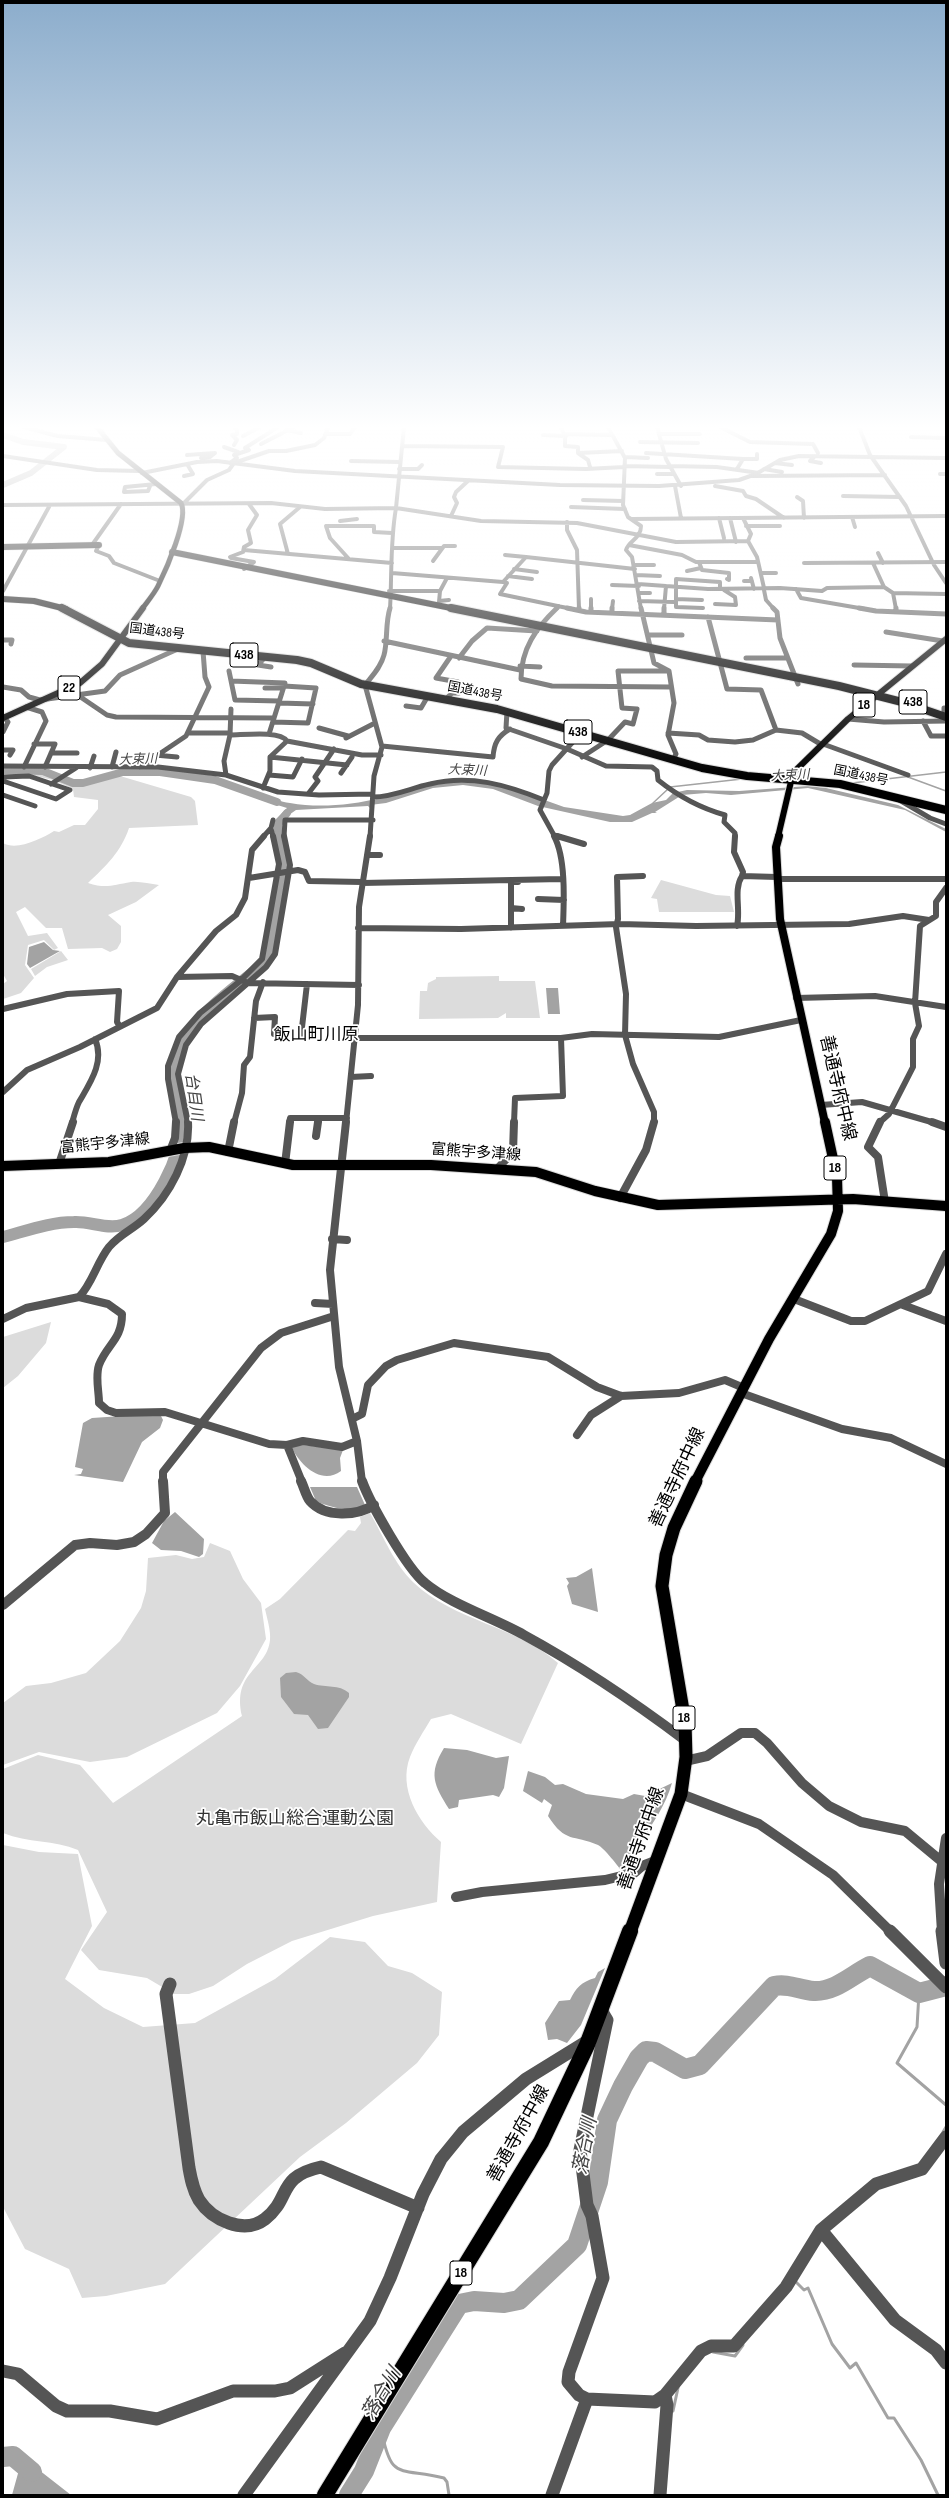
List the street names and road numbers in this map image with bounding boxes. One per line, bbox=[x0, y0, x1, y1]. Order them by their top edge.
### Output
street label: 国道438号 bbox=[128, 621, 186, 643]
road number: 438 bbox=[230, 643, 258, 667]
road number: 22 bbox=[58, 676, 80, 700]
street label: 国道438号 bbox=[446, 679, 504, 705]
road number: 438 bbox=[899, 690, 927, 714]
road number: 18 bbox=[853, 693, 875, 717]
road number: 438 bbox=[564, 720, 592, 744]
street label: 国道438号 bbox=[832, 763, 890, 789]
street label: 善通寺府中線 bbox=[814, 1033, 860, 1143]
street label: 富熊宇多津線 bbox=[59, 1130, 151, 1158]
street label: 富熊宇多津線 bbox=[430, 1141, 522, 1165]
road number: 18 bbox=[824, 1156, 846, 1180]
street label: 善通寺府中線 bbox=[645, 1424, 711, 1532]
road number: 18 bbox=[673, 1706, 695, 1730]
street label: 善通寺府中線 bbox=[614, 1784, 670, 1894]
street label: 善通寺府中線 bbox=[483, 2082, 555, 2186]
road number: 18 bbox=[450, 2261, 472, 2285]

